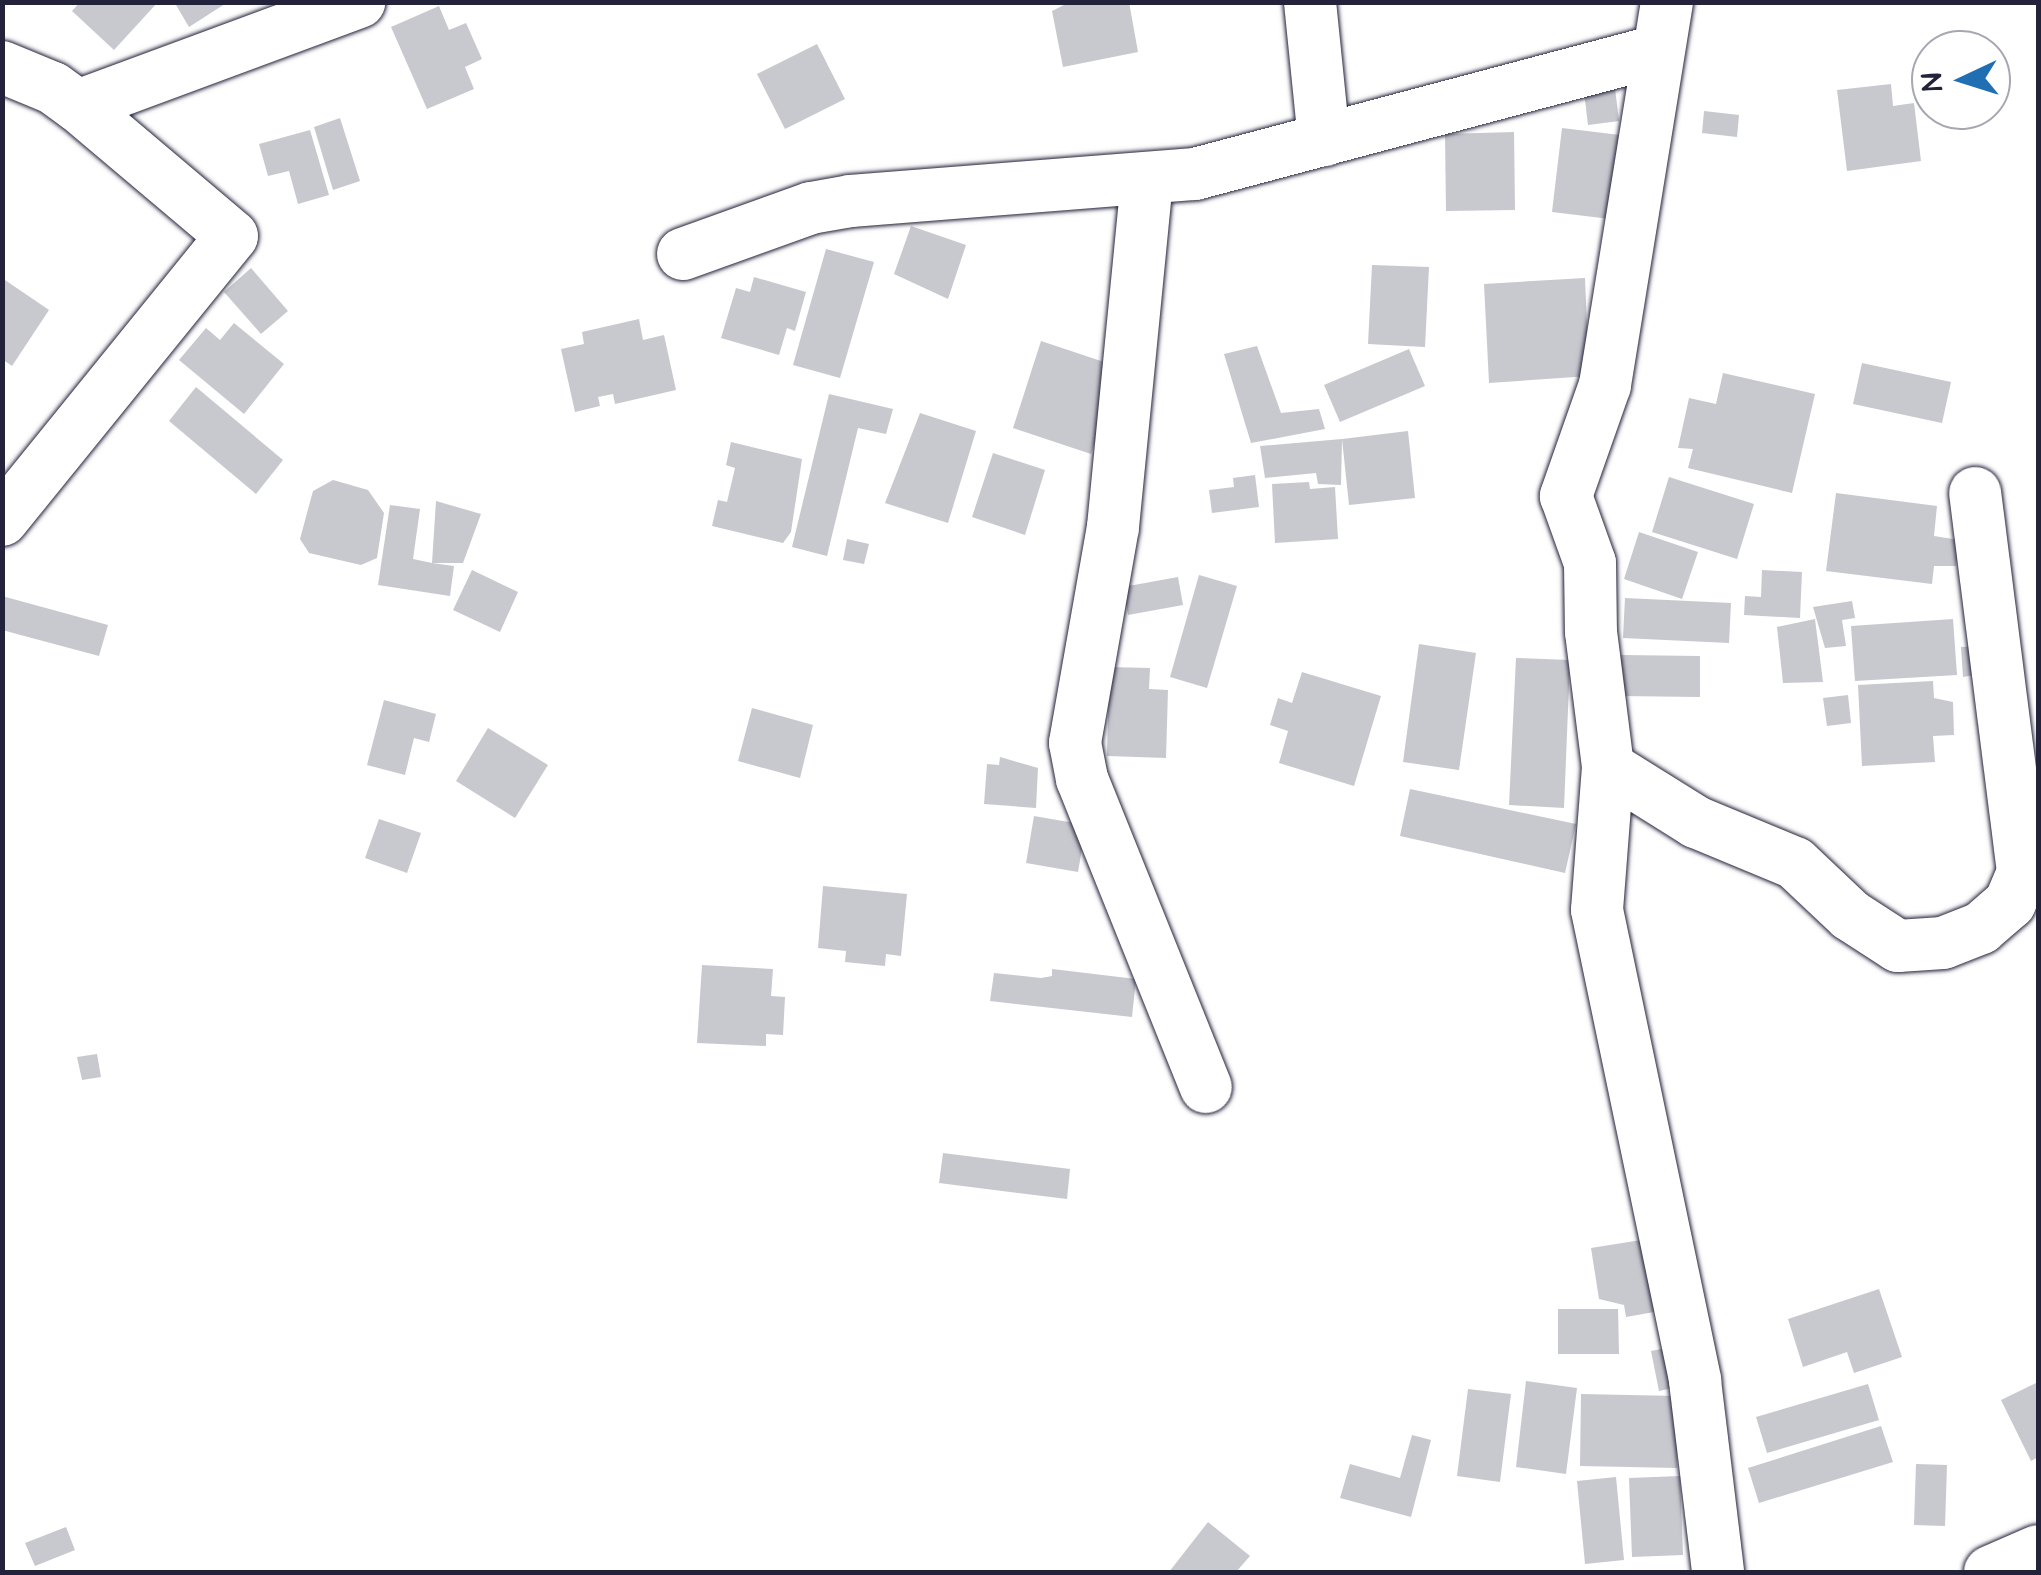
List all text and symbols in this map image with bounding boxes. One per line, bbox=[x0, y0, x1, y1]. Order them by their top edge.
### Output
north arrow bbox=[1911, 30, 2011, 130]
text: N bbox=[1913, 72, 1953, 92]

